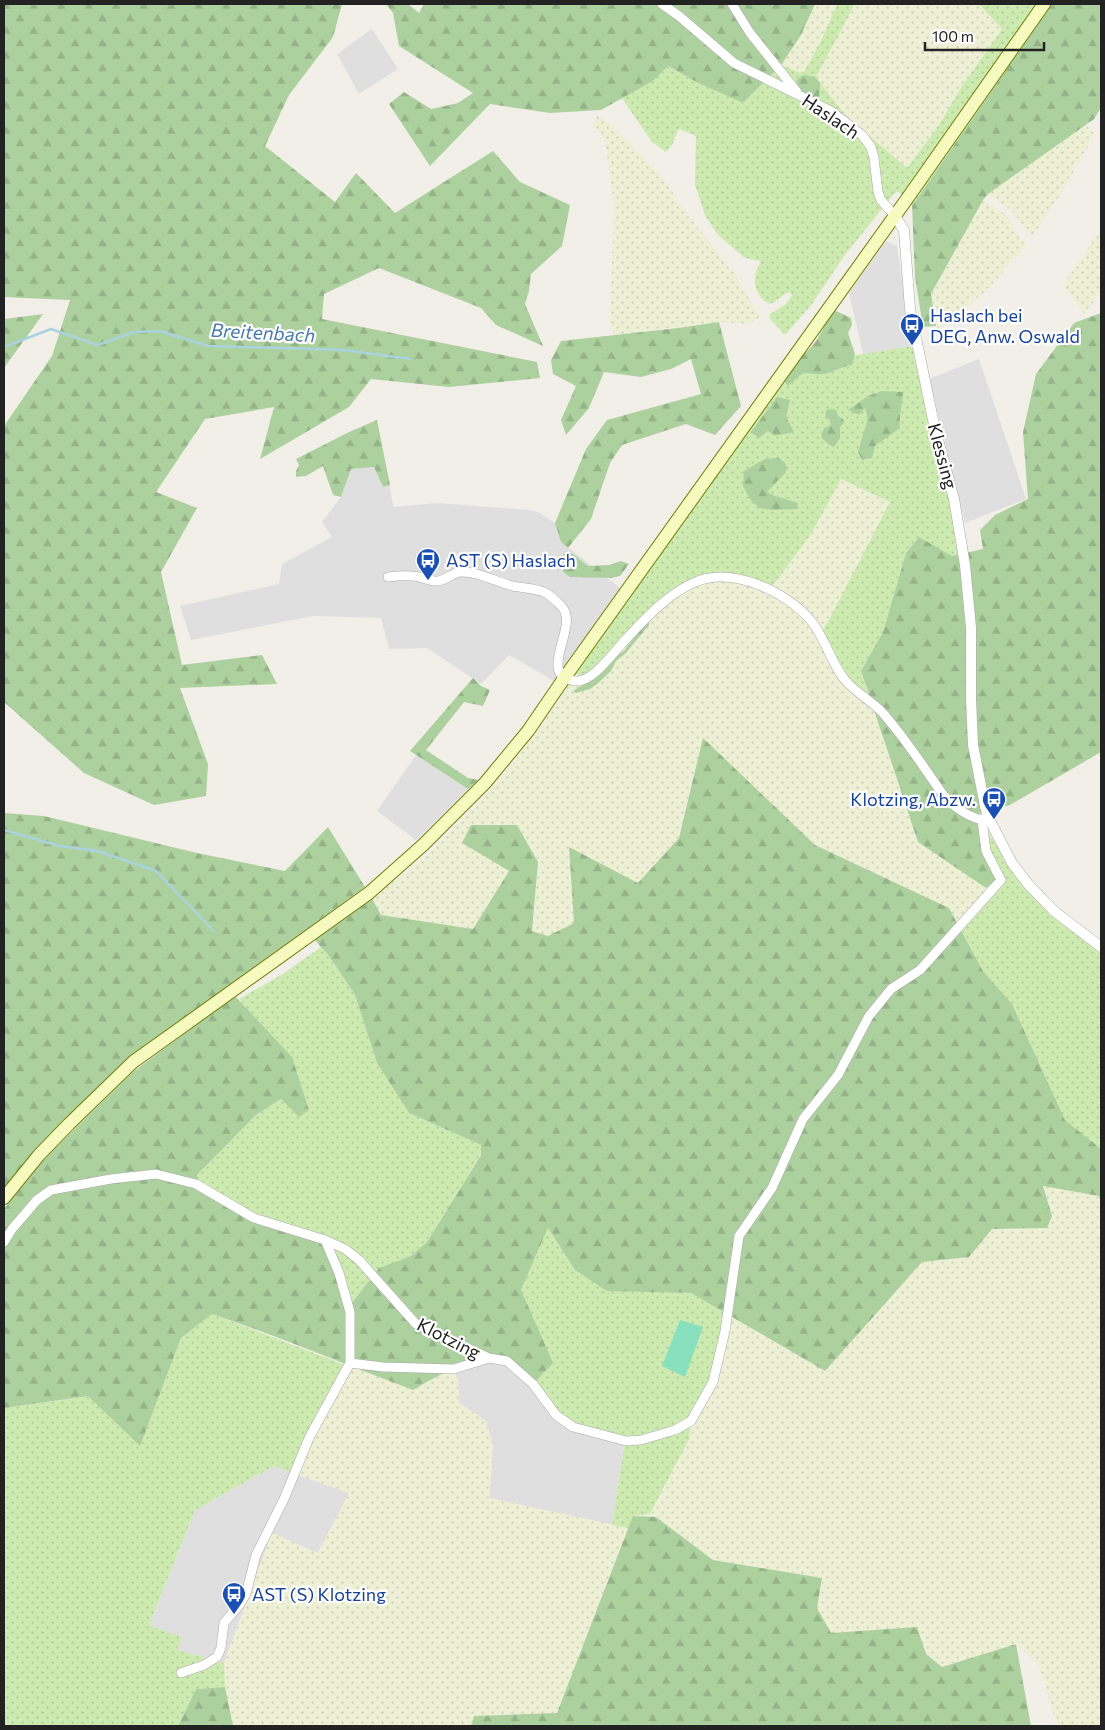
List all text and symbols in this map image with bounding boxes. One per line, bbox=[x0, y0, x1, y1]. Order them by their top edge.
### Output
scale bar bbox=[925, 20, 1044, 52]
text: 100 m bbox=[932, 27, 974, 45]
street label: Haslach bbox=[798, 89, 864, 143]
place label: Haslach bei DEG, Anw. Oswald bbox=[930, 304, 1080, 347]
bus stop icon: Haslach bei DEG, Anw. Oswald bbox=[899, 312, 925, 346]
water label: Breitenbach bbox=[210, 318, 316, 346]
street label: Klessing bbox=[924, 421, 962, 492]
bus stop icon: AST (S) Haslach bbox=[415, 547, 441, 581]
place label: AST (S) Haslach bbox=[446, 549, 576, 571]
bus stop icon: Klotzing, Abzw. bbox=[981, 786, 1007, 820]
place label: Klotzing, Abzw. bbox=[850, 788, 976, 810]
street label: Klotzing bbox=[414, 1313, 485, 1363]
bus stop icon: AST (S) Klotzing bbox=[221, 1581, 247, 1615]
place label: AST (S) Klotzing bbox=[252, 1583, 386, 1605]

